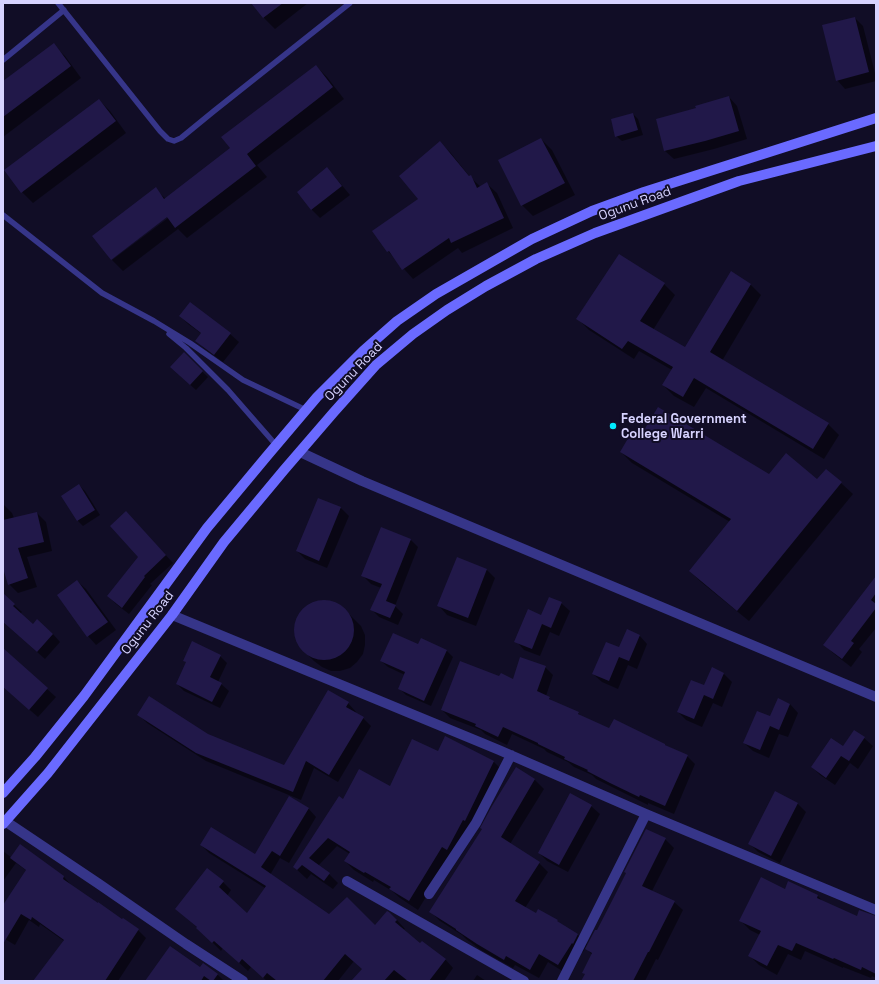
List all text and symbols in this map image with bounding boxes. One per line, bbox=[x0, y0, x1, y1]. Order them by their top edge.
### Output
street label: Ogunu Road bbox=[597, 184, 673, 224]
street label: Ogunu Road bbox=[322, 339, 386, 405]
place label: Federal Government College Warri bbox=[621, 411, 747, 442]
marker: Federal Government College Warri bbox=[608, 421, 618, 431]
street label: Ogunu Road bbox=[118, 588, 178, 658]

